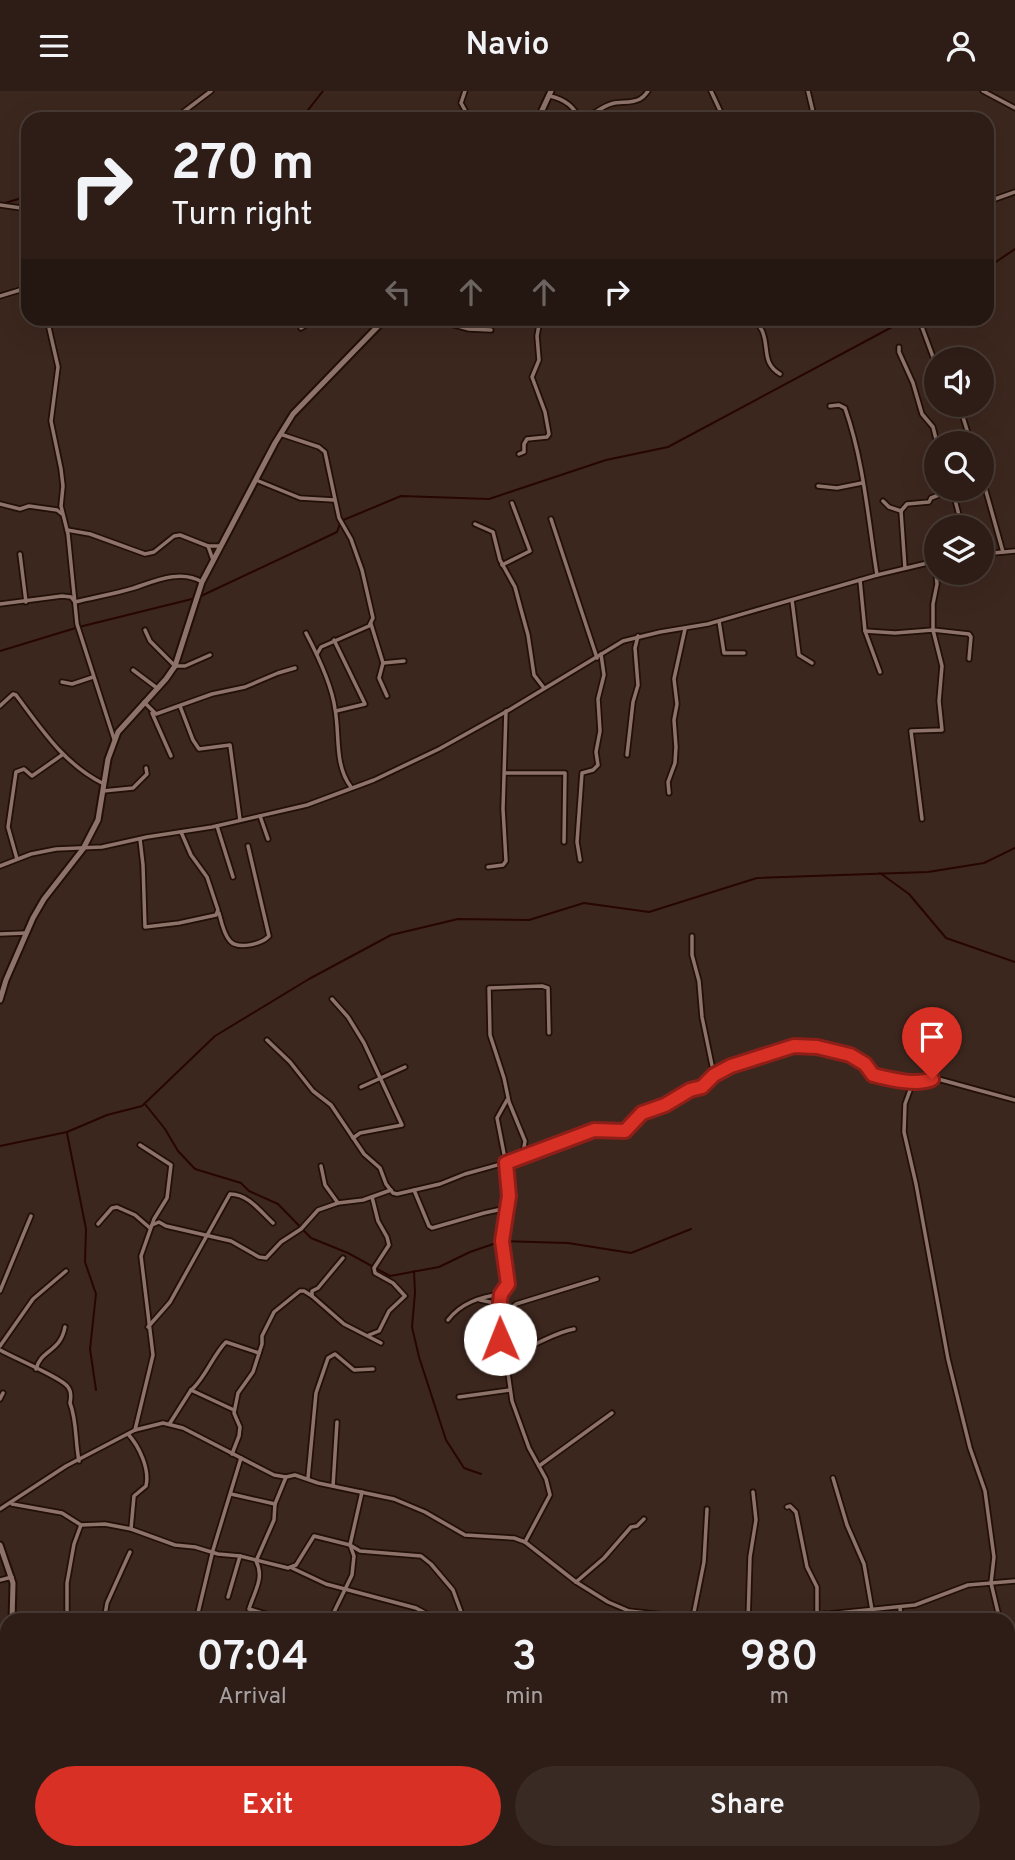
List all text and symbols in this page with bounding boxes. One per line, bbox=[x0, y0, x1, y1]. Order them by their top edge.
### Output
text: Navio bbox=[465, 26, 550, 66]
icon: menu bbox=[35, 27, 73, 65]
icon: person bbox=[942, 27, 980, 65]
text: 270 m bbox=[171, 135, 314, 197]
icon: right bbox=[56, 140, 147, 231]
text: Turn right bbox=[171, 196, 313, 236]
icon: left bbox=[379, 273, 417, 311]
icon: ahead bbox=[452, 273, 490, 311]
icon: ahead bbox=[525, 273, 563, 311]
icon: right bbox=[598, 273, 636, 311]
map controls bbox=[924, 347, 994, 585]
button: sound bbox=[924, 347, 994, 417]
button: search bbox=[924, 431, 994, 501]
button: layers bbox=[924, 515, 994, 585]
pin bbox=[902, 1007, 962, 1079]
icon: arrive bbox=[913, 1018, 951, 1056]
position arrow bbox=[463, 1302, 537, 1376]
text: 07:04 bbox=[196, 1632, 309, 1685]
text: 3 bbox=[512, 1632, 537, 1685]
text: 980 bbox=[740, 1632, 819, 1685]
text: Arrival bbox=[218, 1683, 287, 1712]
text: min bbox=[505, 1683, 544, 1712]
text: m bbox=[769, 1683, 789, 1712]
button: Exit bbox=[35, 1766, 501, 1846]
button: Share bbox=[515, 1766, 980, 1846]

